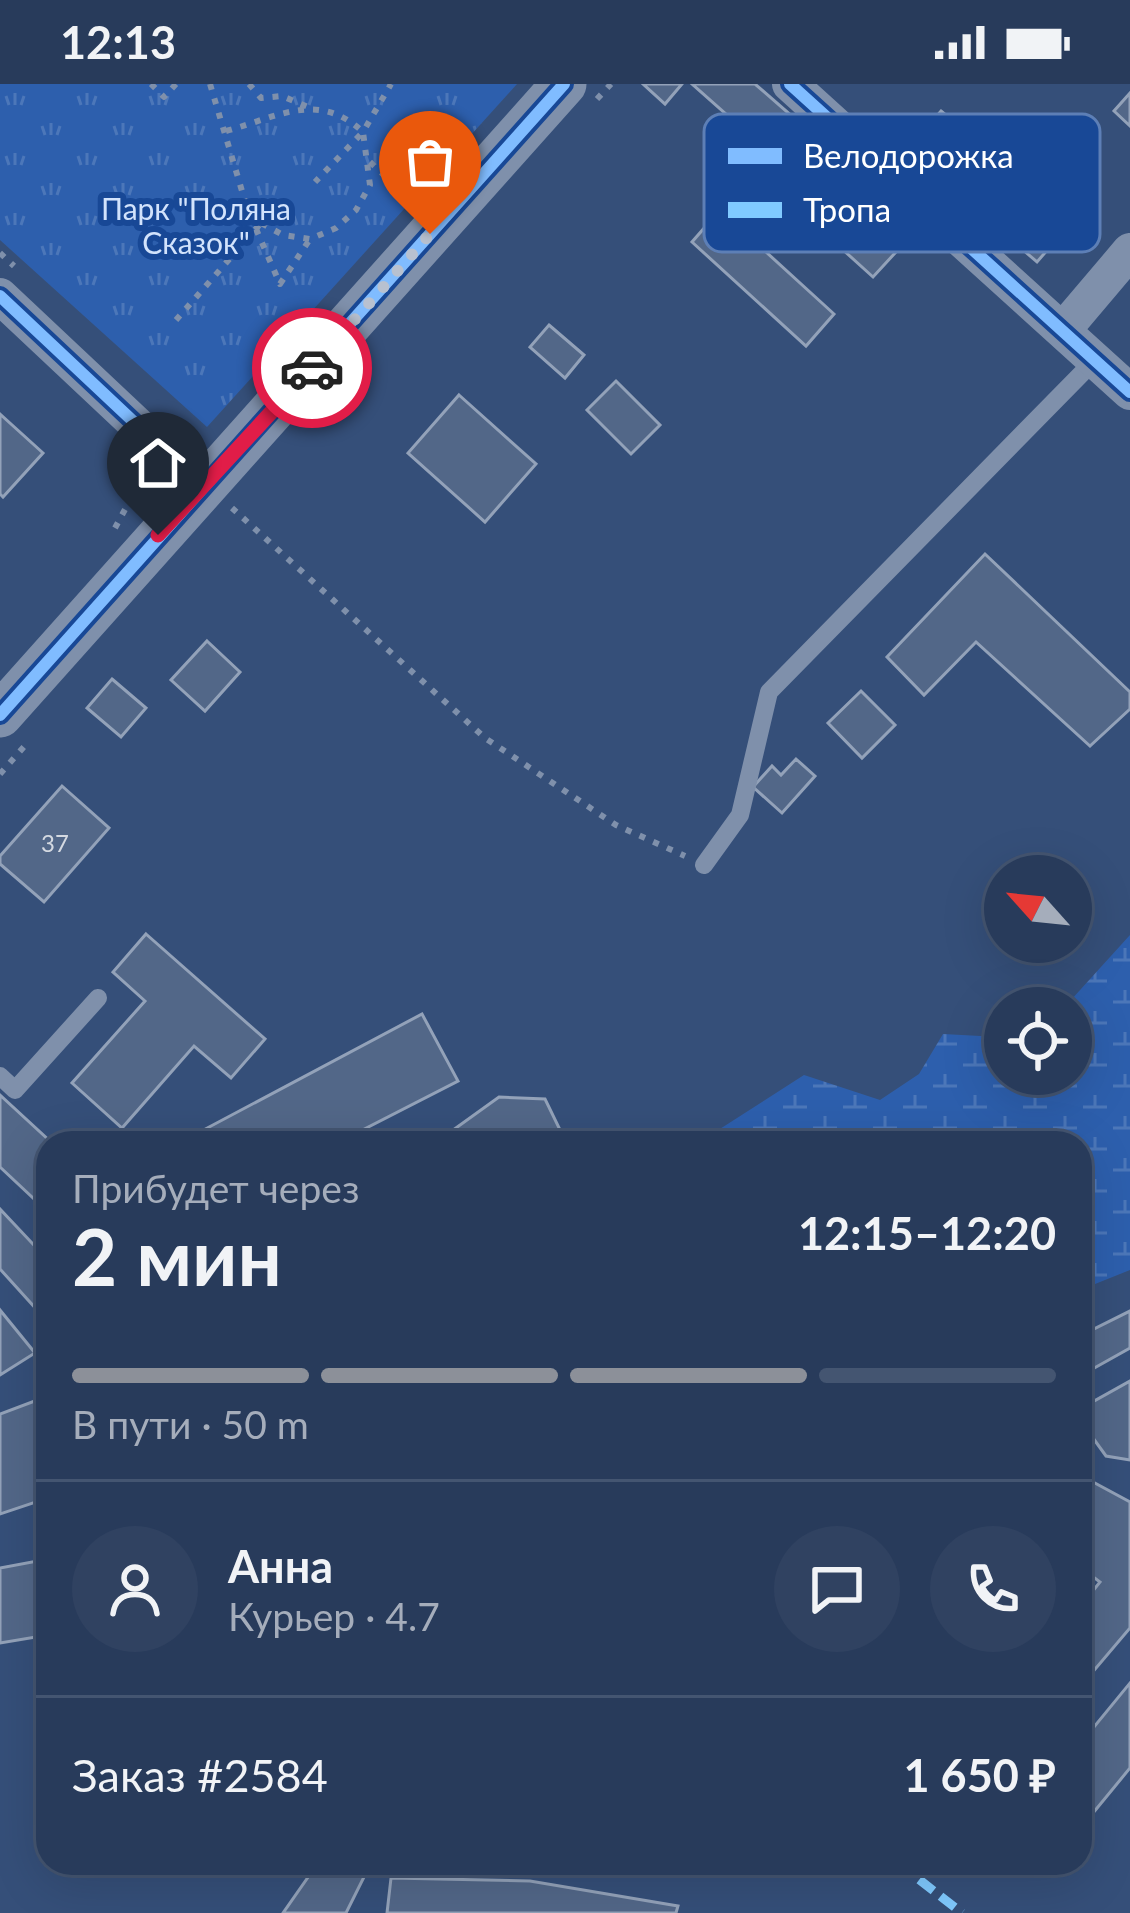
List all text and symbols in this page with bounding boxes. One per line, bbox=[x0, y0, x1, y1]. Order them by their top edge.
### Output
text: 12:13 bbox=[60, 15, 176, 69]
pin bbox=[379, 111, 481, 234]
legend bbox=[704, 114, 1100, 252]
icon: bag bbox=[397, 129, 463, 195]
text: Велодорожка bbox=[803, 135, 1014, 175]
text: Тропа bbox=[803, 189, 891, 229]
park label: Парк "Поляна Сказок" bbox=[101, 190, 291, 260]
courier bbox=[252, 308, 372, 428]
icon: car bbox=[279, 335, 345, 401]
pin bbox=[107, 412, 209, 535]
icon: home bbox=[125, 430, 191, 496]
house number: 37 bbox=[41, 828, 69, 857]
north arrow bbox=[984, 855, 1092, 963]
map controls bbox=[984, 855, 1092, 1095]
button: locate bbox=[984, 987, 1092, 1095]
text: Прибудет через bbox=[72, 1165, 359, 1211]
text: 12:15–12:20 bbox=[798, 1206, 1056, 1260]
text: 2 мин bbox=[72, 1209, 282, 1303]
text: В пути · 50 m bbox=[72, 1401, 309, 1447]
button: person bbox=[72, 1526, 198, 1652]
button: chat bbox=[774, 1526, 900, 1652]
button: phone bbox=[930, 1526, 1056, 1652]
text: Анна bbox=[228, 1539, 333, 1593]
text: Курьер · 4.7 bbox=[228, 1593, 440, 1639]
text: Заказ #2584 bbox=[72, 1748, 328, 1802]
text: 1 650 ₽ bbox=[904, 1748, 1056, 1802]

